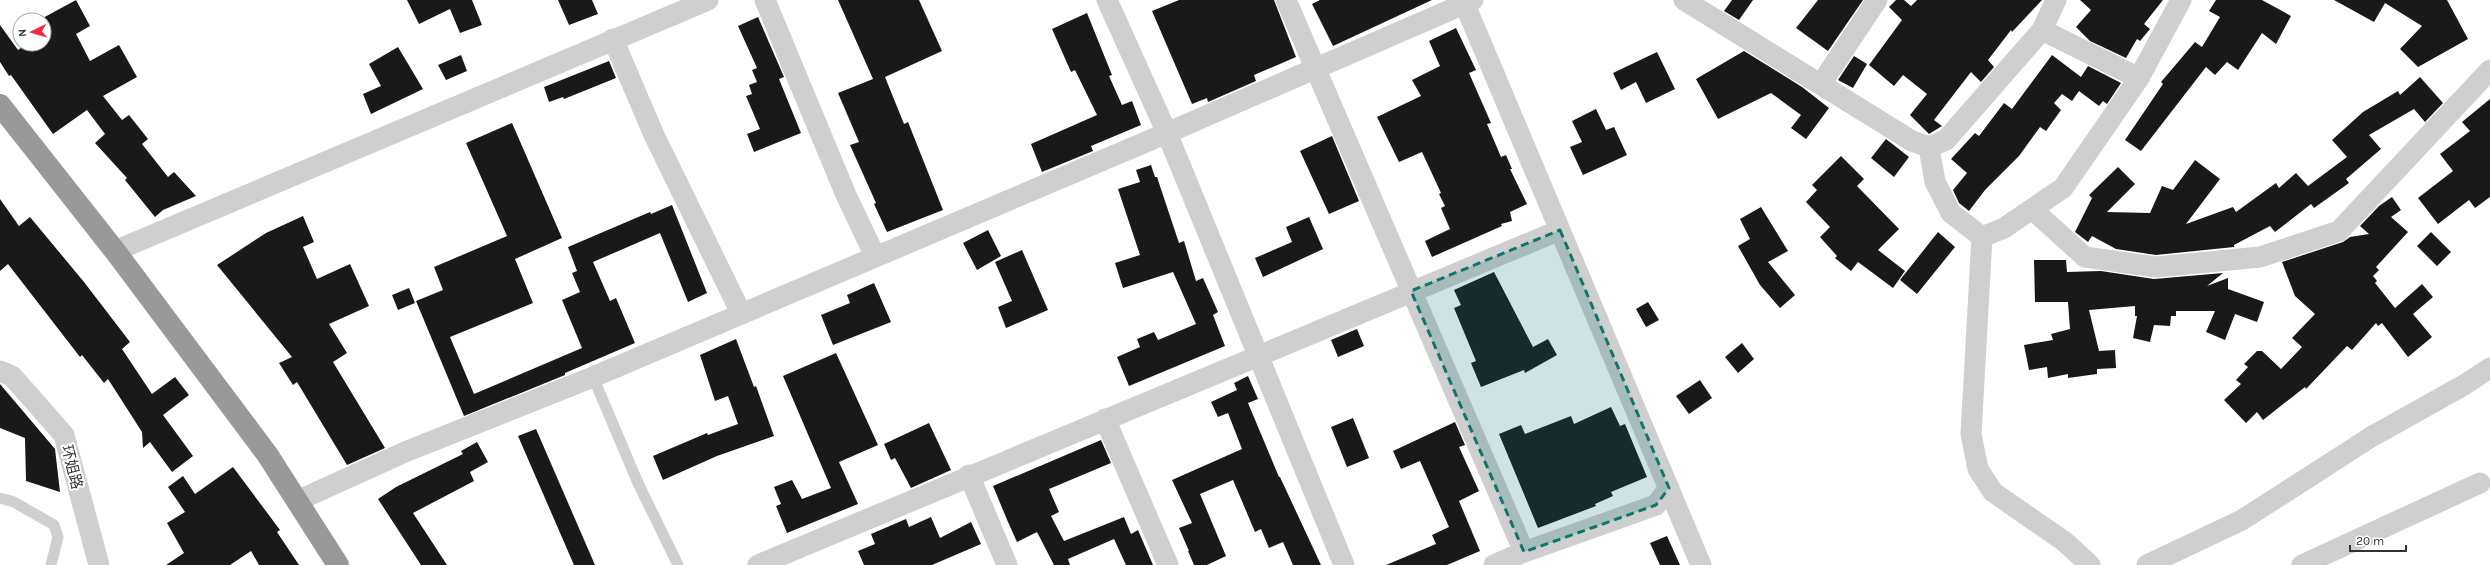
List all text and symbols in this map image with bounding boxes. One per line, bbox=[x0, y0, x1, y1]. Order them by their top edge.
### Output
north arrow bbox=[12, 12, 52, 52]
text: N bbox=[16, 28, 29, 37]
street label: 环姐路 bbox=[58, 443, 86, 491]
scale bar bbox=[2350, 527, 2406, 553]
text: 20 m bbox=[2356, 534, 2384, 548]

